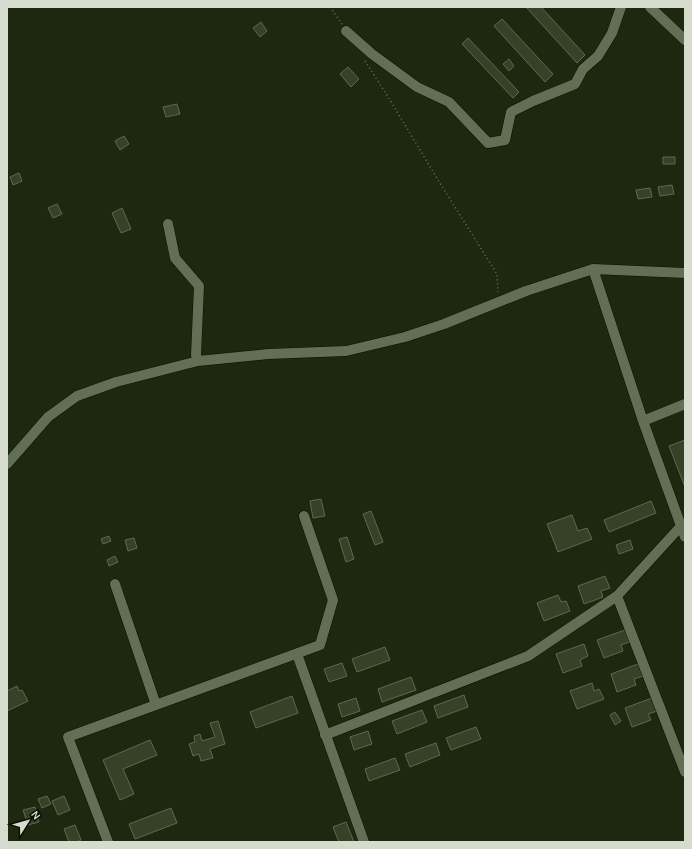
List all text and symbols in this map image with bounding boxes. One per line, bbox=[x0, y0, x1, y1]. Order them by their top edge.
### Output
north arrow bbox=[8, 801, 48, 841]
text: N bbox=[28, 808, 43, 822]

